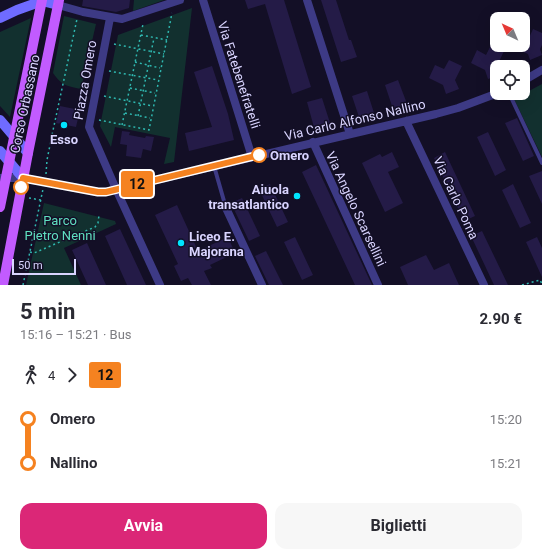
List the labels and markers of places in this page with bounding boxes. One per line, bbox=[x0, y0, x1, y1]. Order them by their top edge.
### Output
marker: Esso bbox=[59, 120, 69, 130]
place label: Esso bbox=[50, 132, 78, 147]
marker: Omero bbox=[251, 147, 267, 163]
place label: Omero bbox=[270, 148, 309, 163]
unlabelled marker bbox=[13, 179, 29, 195]
place label: Aiuola transatlantico bbox=[208, 182, 289, 212]
marker: Aiuola transatlantico bbox=[292, 191, 302, 201]
place label: Liceo E. Majorana bbox=[189, 229, 244, 259]
marker: Liceo E. Majorana bbox=[176, 238, 186, 248]

